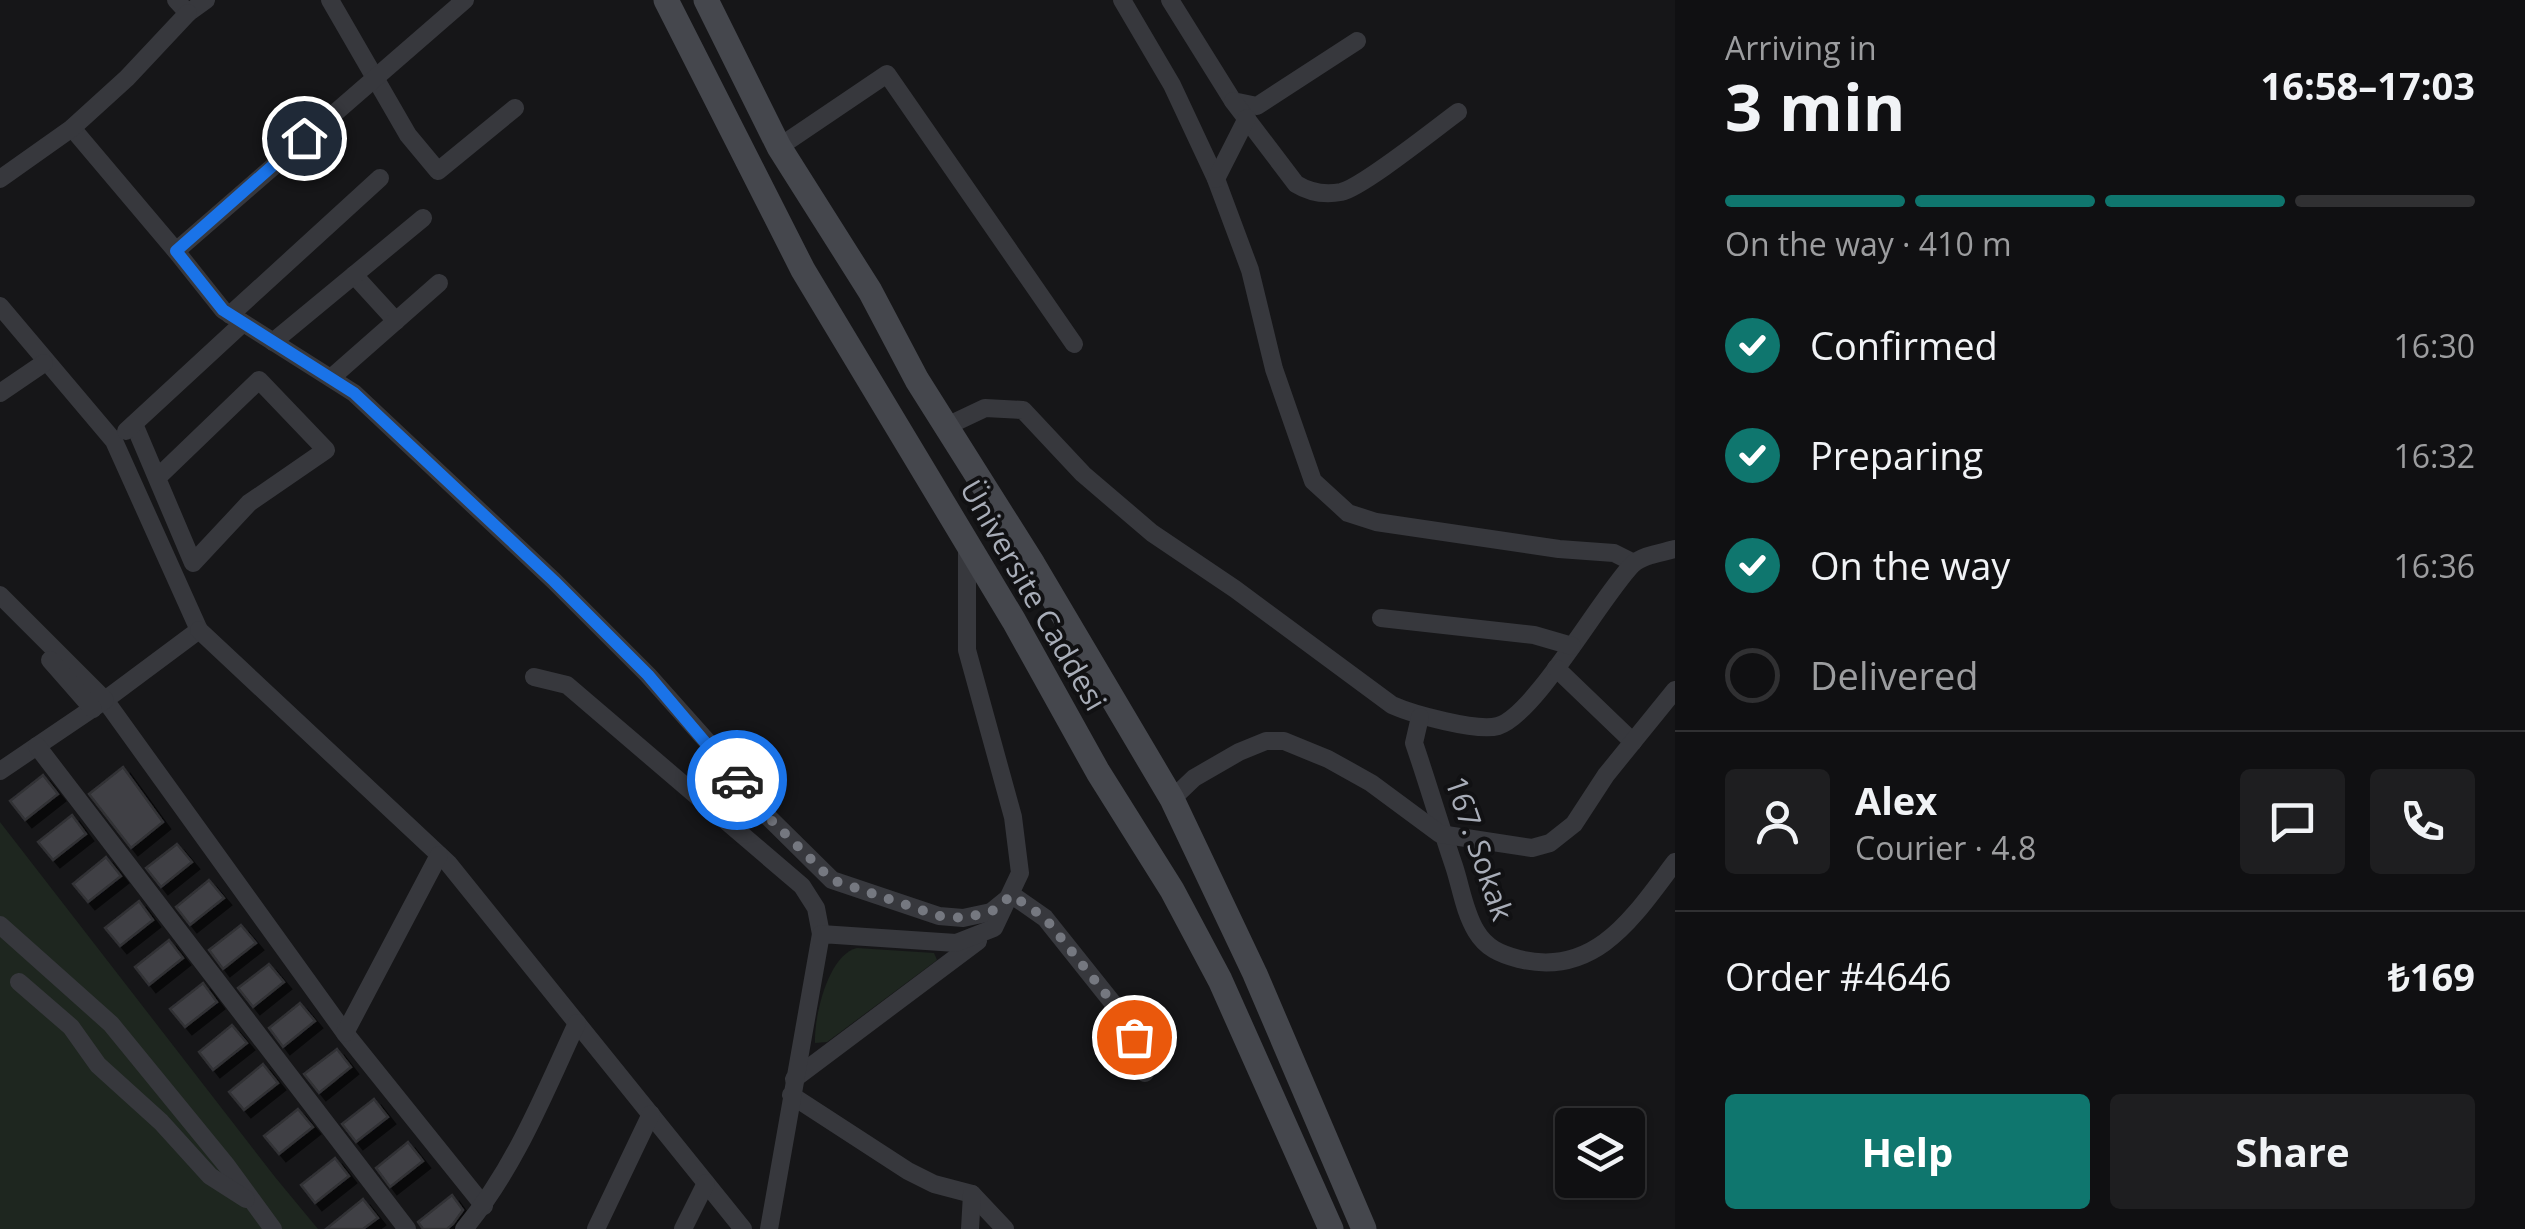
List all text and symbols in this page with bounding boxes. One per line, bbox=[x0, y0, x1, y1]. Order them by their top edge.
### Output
text: Arriving in bbox=[1725, 26, 1877, 69]
text: 16:58–17:03 bbox=[2261, 59, 2475, 111]
text: 3 min bbox=[1725, 62, 1905, 150]
pin bbox=[262, 96, 347, 181]
icon: home bbox=[277, 111, 332, 166]
text: On the way · 410 m bbox=[1725, 222, 2012, 265]
icon: check bbox=[1725, 318, 1780, 373]
text: Confirmed bbox=[1810, 319, 1998, 371]
text: 16:30 bbox=[2393, 324, 2475, 367]
icon: check bbox=[1725, 428, 1780, 483]
text: Preparing bbox=[1810, 429, 1983, 481]
text: 16:32 bbox=[2393, 434, 2475, 477]
street label: Üniversite Caddesi bbox=[951, 472, 1117, 718]
icon: check bbox=[1725, 538, 1780, 593]
text: On the way bbox=[1810, 539, 2010, 591]
text: 16:36 bbox=[2393, 544, 2475, 587]
text: Delivered bbox=[1810, 649, 1979, 701]
courier bbox=[687, 730, 787, 830]
icon: car bbox=[710, 753, 765, 808]
button: person bbox=[1725, 769, 1830, 874]
button: chat bbox=[2240, 769, 2345, 874]
button: phone bbox=[2370, 769, 2475, 874]
street label: 167. Sokak bbox=[1436, 770, 1524, 926]
text: Alex bbox=[1855, 774, 1937, 826]
text: Courier · 4.8 bbox=[1855, 826, 2036, 869]
text: Order #4646 bbox=[1725, 950, 1952, 1002]
text: ₺169 bbox=[2388, 950, 2475, 1002]
pin bbox=[1092, 995, 1177, 1080]
icon: bag bbox=[1107, 1010, 1162, 1065]
button: Help bbox=[1725, 1094, 2090, 1209]
button: Share bbox=[2110, 1094, 2475, 1209]
map controls bbox=[1555, 1108, 1645, 1198]
button: layers bbox=[1555, 1108, 1645, 1198]

